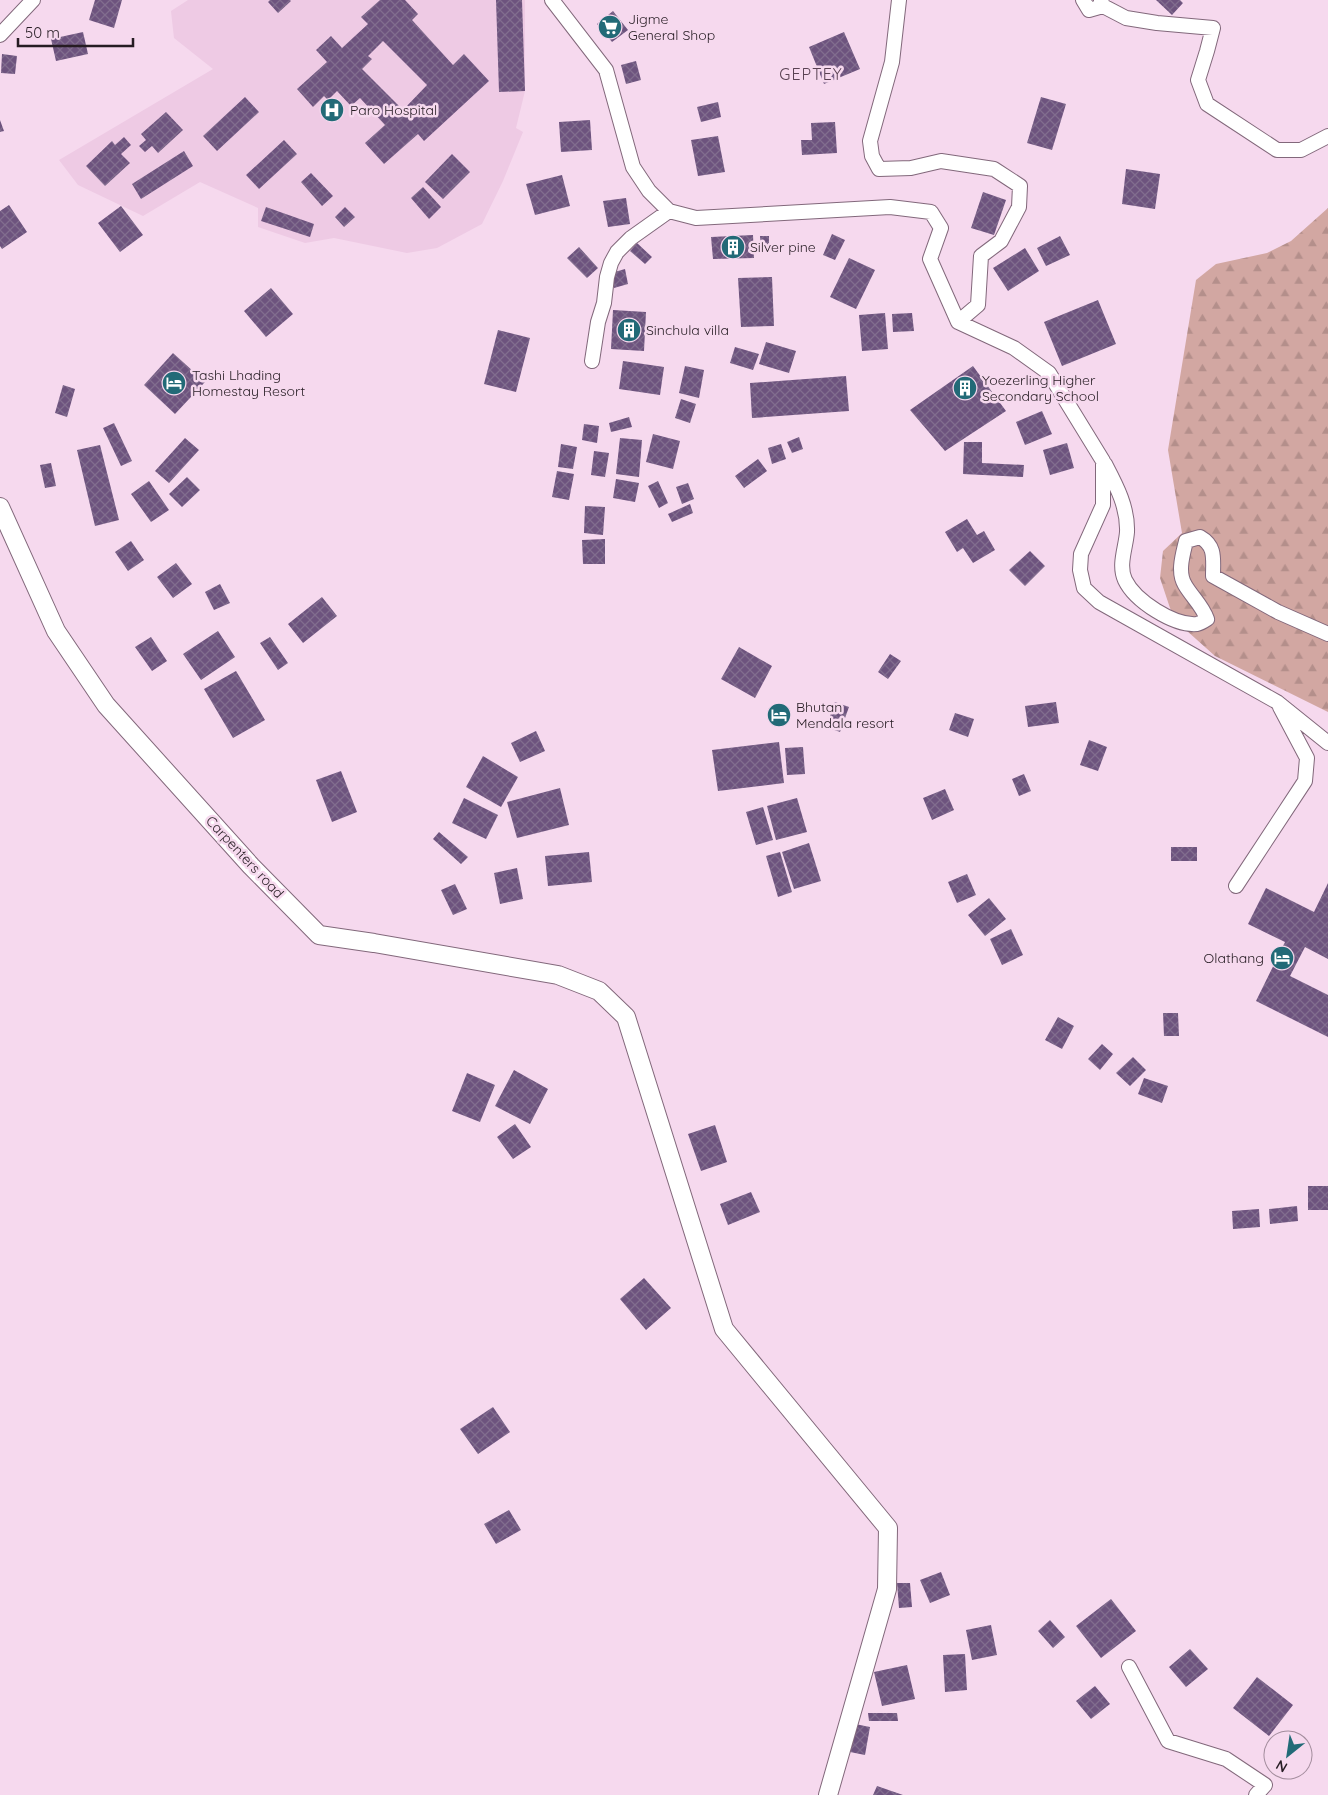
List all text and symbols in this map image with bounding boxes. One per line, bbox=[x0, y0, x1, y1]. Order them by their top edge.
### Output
place label: Jigme General Shop bbox=[628, 10, 715, 44]
supermarket icon: Jigme General Shop bbox=[597, 14, 623, 40]
scale bar bbox=[18, 15, 132, 47]
text: 50 m bbox=[25, 23, 60, 42]
district label: GEPTEY bbox=[779, 64, 843, 84]
hospital icon: Paro Hospital bbox=[319, 97, 345, 123]
place label: Paro Hospital bbox=[350, 101, 437, 119]
building icon: Silver pine bbox=[720, 234, 746, 260]
place label: Silver pine bbox=[750, 238, 816, 256]
building icon: Sinchula villa bbox=[616, 317, 642, 343]
place label: Sinchula villa bbox=[646, 321, 729, 339]
place label: Tashi Lhading Homestay Resort bbox=[192, 366, 305, 400]
hotel icon: Tashi Lhading Homestay Resort bbox=[161, 370, 187, 396]
place label: Yoezerling Higher Secondary School bbox=[982, 371, 1099, 405]
building icon: Yoezerling Higher Secondary School bbox=[952, 375, 978, 401]
place label: Bhutan Mendala resort bbox=[796, 698, 894, 732]
hotel icon: Bhutan Mendala resort bbox=[766, 702, 792, 728]
street label: Carpenters road bbox=[202, 812, 288, 902]
hotel icon: Olathang bbox=[1269, 945, 1295, 971]
place label: Olathang bbox=[1204, 949, 1264, 967]
north arrow bbox=[1263, 1730, 1313, 1780]
text: N bbox=[1273, 1756, 1290, 1777]

